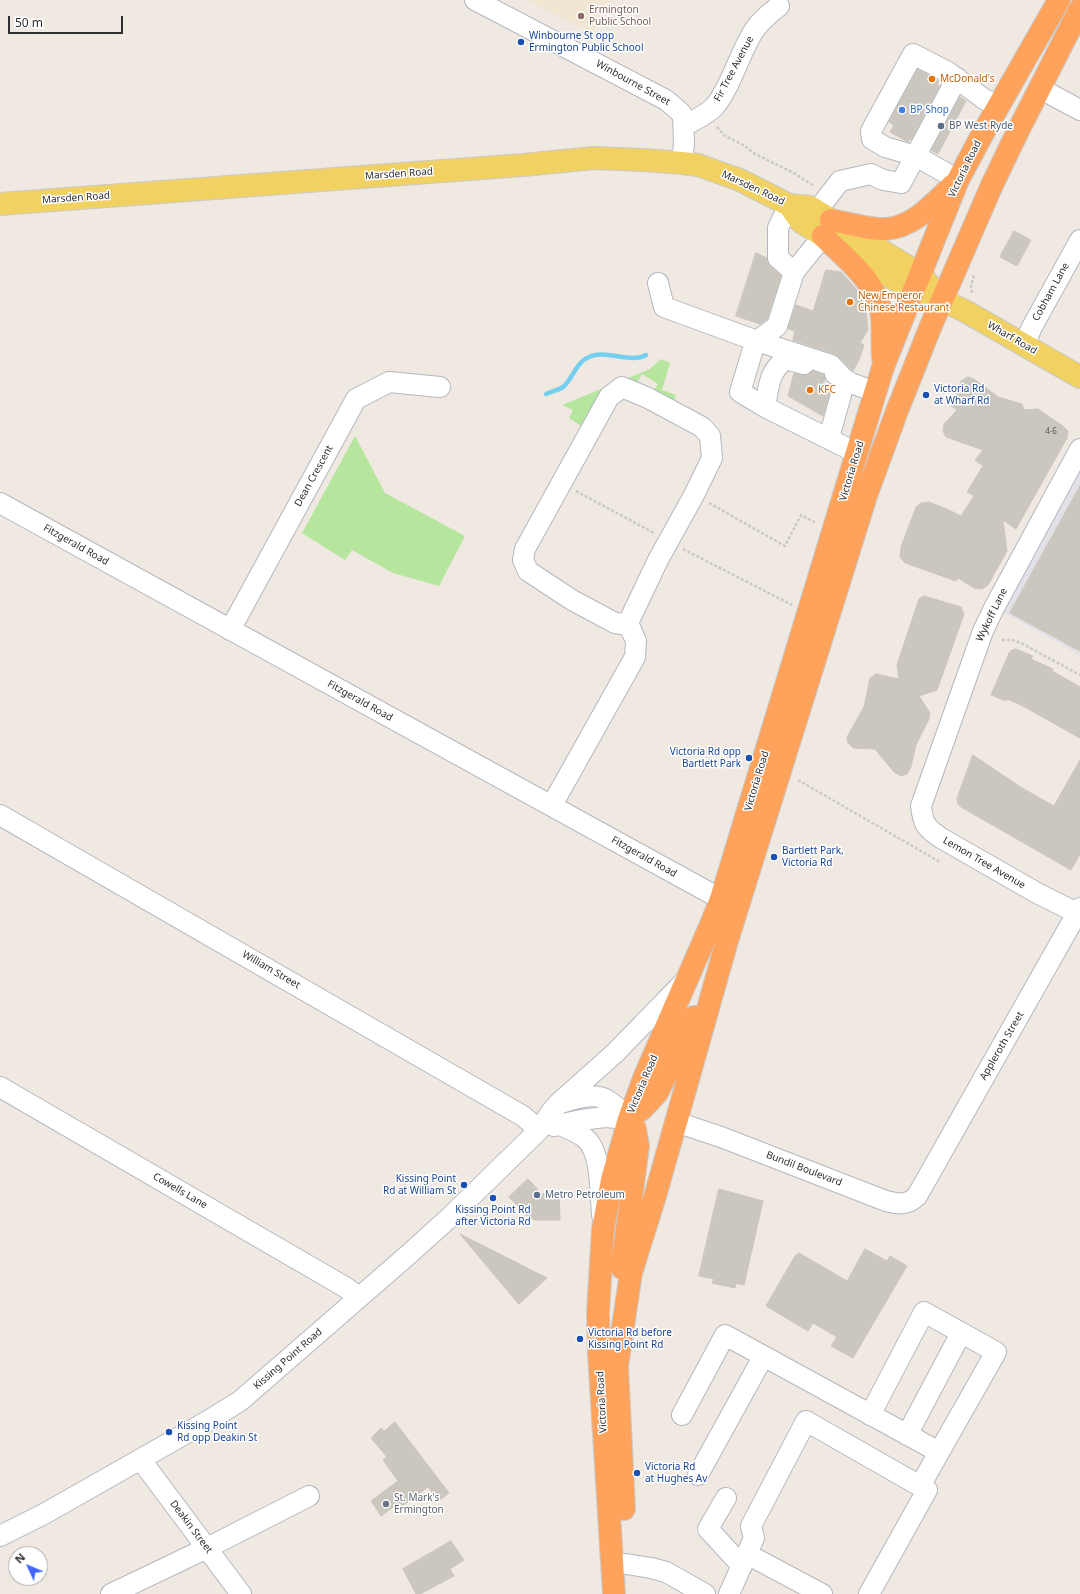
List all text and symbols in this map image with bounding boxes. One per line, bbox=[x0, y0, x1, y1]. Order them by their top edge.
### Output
place label: Ermington Public School bbox=[589, 4, 651, 28]
scale bar bbox=[10, 8, 125, 34]
marker: Ermington Public School bbox=[576, 11, 586, 21]
text: 50 m bbox=[15, 14, 43, 31]
place label: Winbourne St opp Ermington Public School bbox=[529, 30, 643, 54]
street label: Fir Tree Avenue bbox=[712, 34, 756, 104]
marker: Winbourne St opp Ermington Public School bbox=[516, 37, 526, 47]
street label: Winbourne Street bbox=[594, 58, 672, 108]
place label: McDonald's bbox=[940, 73, 994, 85]
marker: McDonald's bbox=[927, 74, 937, 84]
place label: BP Shop bbox=[910, 104, 949, 116]
marker: BP Shop bbox=[897, 105, 907, 115]
place label: BP West Ryde bbox=[949, 120, 1013, 132]
marker: BP West Ryde bbox=[936, 121, 946, 131]
street label: Victoria Road bbox=[946, 139, 984, 199]
street label: Marsden Road bbox=[365, 166, 433, 182]
street label: Marsden Road bbox=[720, 168, 786, 208]
street label: Marsden Road bbox=[42, 190, 110, 206]
street label: Cobham Lane bbox=[1030, 261, 1072, 323]
place label: New Emperor Chinese Restaurant bbox=[858, 290, 949, 314]
marker: New Emperor Chinese Restaurant bbox=[845, 297, 855, 307]
street label: Wharf Road bbox=[985, 319, 1039, 357]
place label: Victoria Rd at Wharf Rd bbox=[934, 383, 989, 406]
place label: KFC bbox=[818, 384, 836, 396]
marker: KFC bbox=[805, 385, 815, 395]
marker: Victoria Rd at Wharf Rd bbox=[921, 390, 931, 400]
house number: 4-6 bbox=[1045, 427, 1057, 437]
street label: Victoria Road bbox=[837, 440, 867, 502]
street label: Dean Crescent bbox=[292, 443, 336, 509]
street label: Fitzgerald Road bbox=[41, 522, 111, 568]
street label: Wykoff Lane bbox=[974, 586, 1010, 644]
street label: Fitzgerald Road bbox=[325, 678, 395, 724]
place label: Victoria Rd opp Bartlett Park bbox=[670, 746, 741, 770]
street label: Victoria Road bbox=[742, 750, 772, 812]
marker: Victoria Rd opp Bartlett Park bbox=[744, 753, 754, 763]
street label: Fitzgerald Road bbox=[609, 834, 679, 880]
street label: Lemon Tree Avenue bbox=[941, 835, 1027, 891]
place label: Bartlett Park, Victoria Rd bbox=[782, 845, 844, 868]
marker: Bartlett Park, Victoria Rd bbox=[769, 852, 779, 862]
street label: William Street bbox=[240, 949, 302, 991]
street label: Appleroth Street bbox=[978, 1010, 1026, 1082]
street label: Victoria Road bbox=[625, 1053, 661, 1115]
street label: Bundil Boulevard bbox=[764, 1149, 844, 1189]
street label: Cowells Lane bbox=[151, 1171, 209, 1211]
place label: Kissing Point Rd at William St bbox=[383, 1173, 456, 1196]
marker: Kissing Point Rd at William St bbox=[459, 1180, 469, 1190]
place label: Metro Petroleum bbox=[545, 1189, 625, 1201]
marker: Metro Petroleum bbox=[532, 1190, 542, 1200]
marker: Kissing Point Rd after Victoria Rd bbox=[488, 1193, 498, 1203]
place label: Kissing Point Rd after Victoria Rd bbox=[455, 1204, 531, 1228]
street label: Kissing Point Road bbox=[251, 1326, 325, 1392]
place label: Victoria Rd before Kissing Point Rd bbox=[588, 1327, 672, 1350]
marker: Victoria Rd before Kissing Point Rd bbox=[575, 1334, 585, 1344]
street label: Victoria Road bbox=[594, 1371, 610, 1433]
place label: Kissing Point Rd opp Deakin St bbox=[177, 1420, 257, 1444]
marker: Kissing Point Rd opp Deakin St bbox=[164, 1427, 174, 1437]
place label: Victoria Rd at Hughes Av bbox=[645, 1461, 707, 1484]
marker: Victoria Rd at Hughes Av bbox=[632, 1468, 642, 1478]
place label: St. Mark's Ermington bbox=[394, 1492, 444, 1516]
street label: Deakin Street bbox=[167, 1498, 215, 1556]
marker: St. Mark's Ermington bbox=[381, 1499, 391, 1509]
north arrow bbox=[8, 1546, 48, 1586]
text: N bbox=[11, 1550, 28, 1566]

